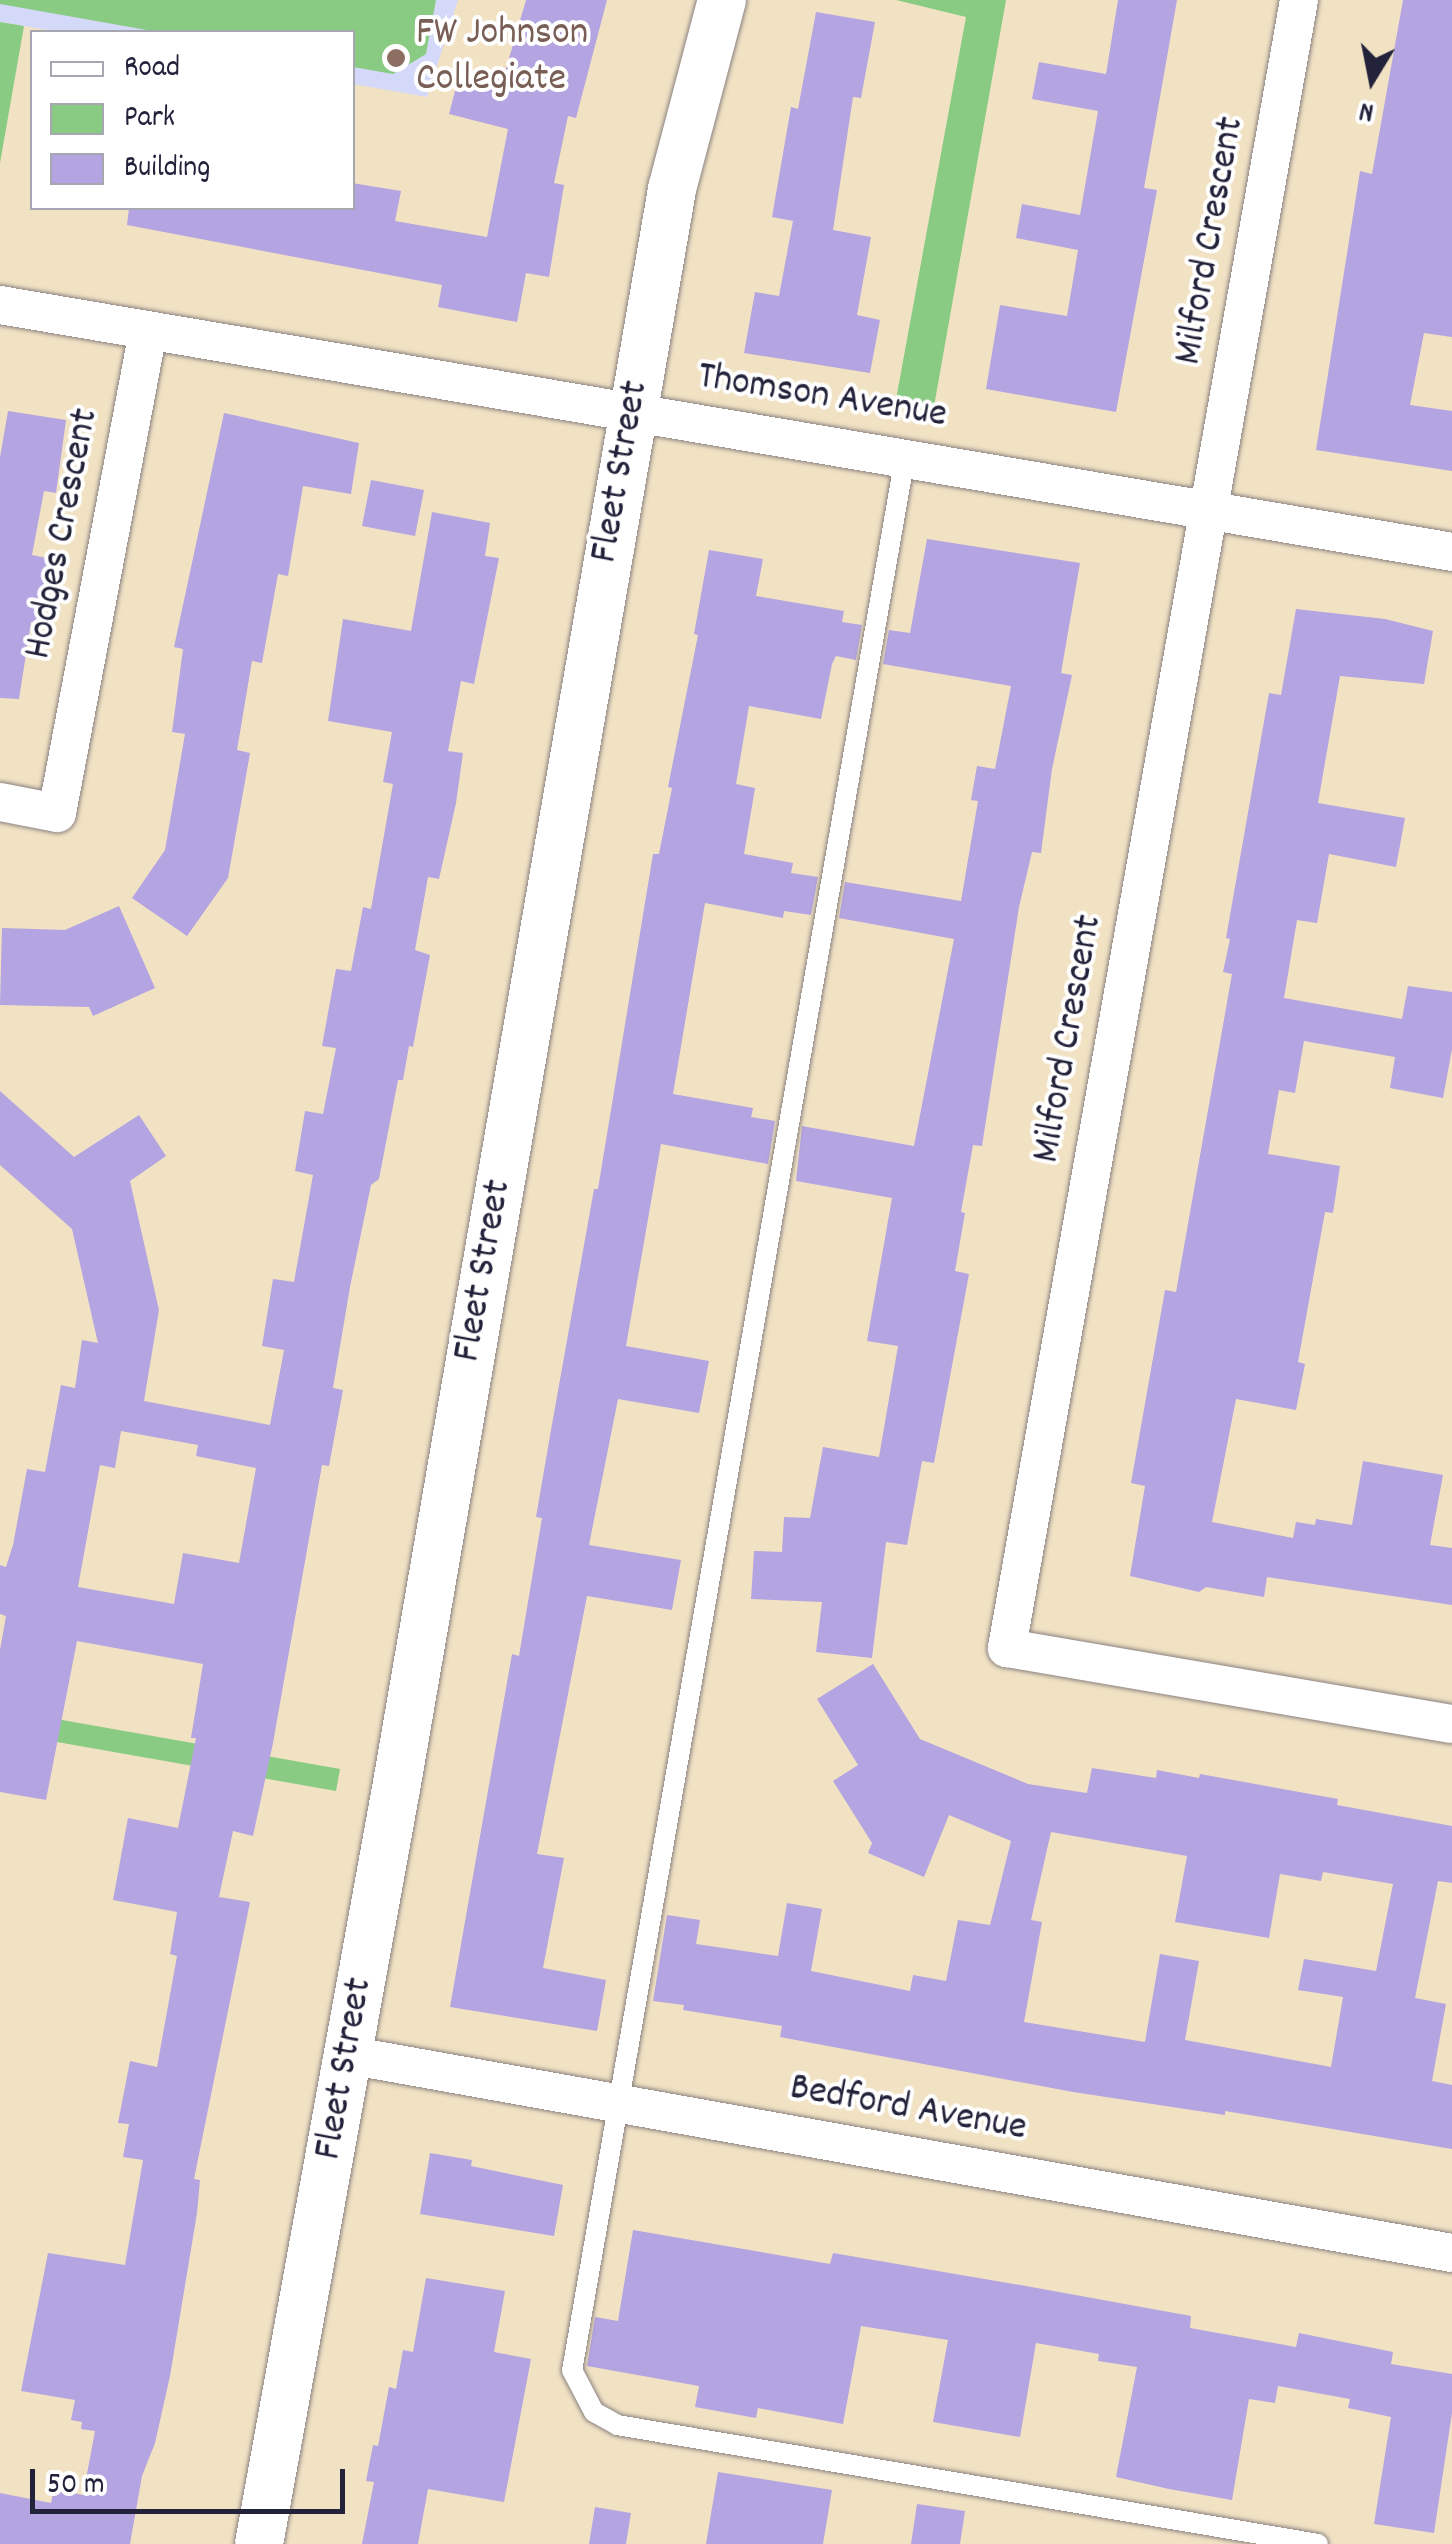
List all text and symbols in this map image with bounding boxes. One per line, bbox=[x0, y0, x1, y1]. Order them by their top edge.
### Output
place label: FW Johnson Collegiate bbox=[416, 11, 588, 105]
legend bbox=[30, 30, 355, 210]
north arrow bbox=[1322, 30, 1422, 130]
marker: FW Johnson Collegiate bbox=[385, 47, 407, 69]
text: Road bbox=[124, 48, 180, 91]
text: N bbox=[1357, 89, 1377, 130]
text: Park bbox=[124, 98, 175, 141]
street label: Milford Crescent bbox=[1167, 113, 1257, 369]
text: Building bbox=[124, 148, 210, 191]
street label: Thomson Avenue bbox=[694, 355, 950, 441]
street label: Fleet Street bbox=[582, 377, 662, 567]
street label: Hodges Crescent bbox=[16, 405, 112, 663]
street label: Milford Crescent bbox=[1025, 911, 1115, 1167]
street label: Fleet Street bbox=[445, 1176, 525, 1366]
street label: Fleet Street bbox=[306, 1974, 386, 2164]
street label: Bedford Avenue bbox=[786, 2066, 1030, 2154]
scale bar bbox=[35, 2449, 350, 2511]
text: 50 m bbox=[47, 2465, 105, 2508]

